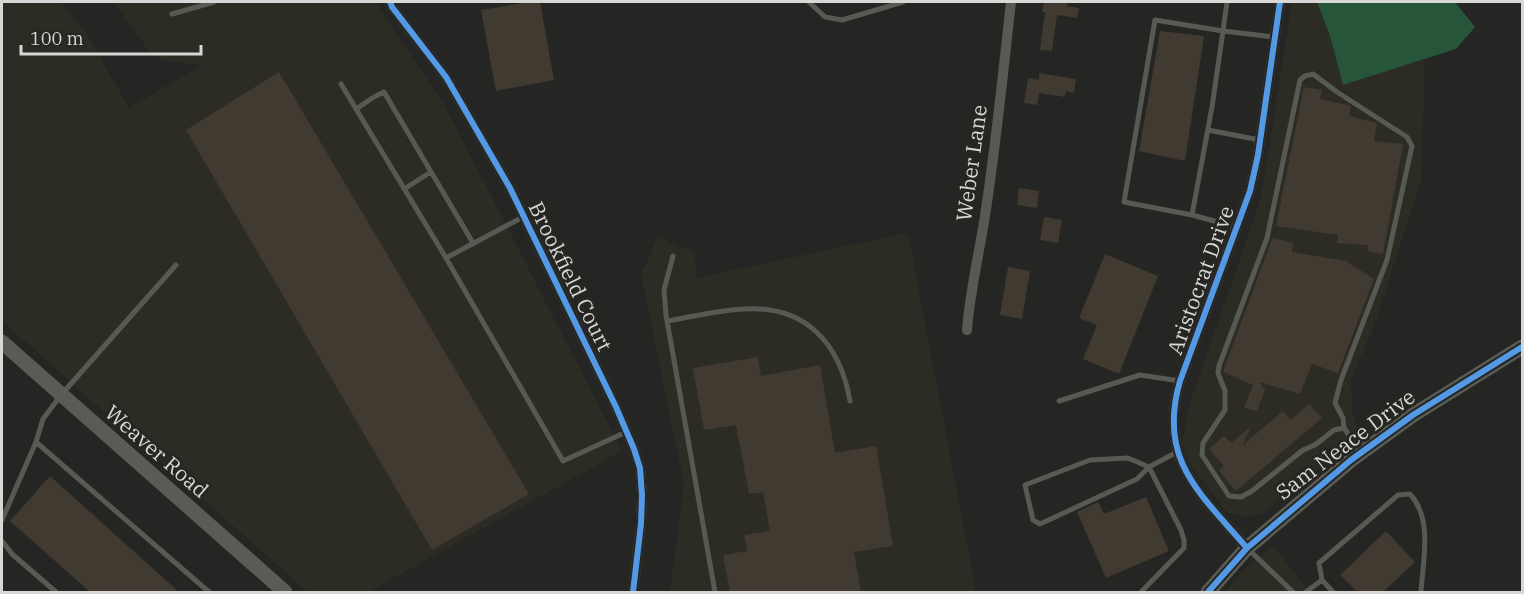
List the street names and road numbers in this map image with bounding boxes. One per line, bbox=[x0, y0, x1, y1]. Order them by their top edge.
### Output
street label: Weber Lane bbox=[949, 103, 993, 223]
street label: Brookfield Court bbox=[523, 197, 619, 355]
street label: Aristocrat Drive bbox=[1160, 202, 1240, 358]
street label: Sam Neace Drive bbox=[1270, 382, 1420, 506]
street label: Weaver Road bbox=[99, 398, 215, 504]

